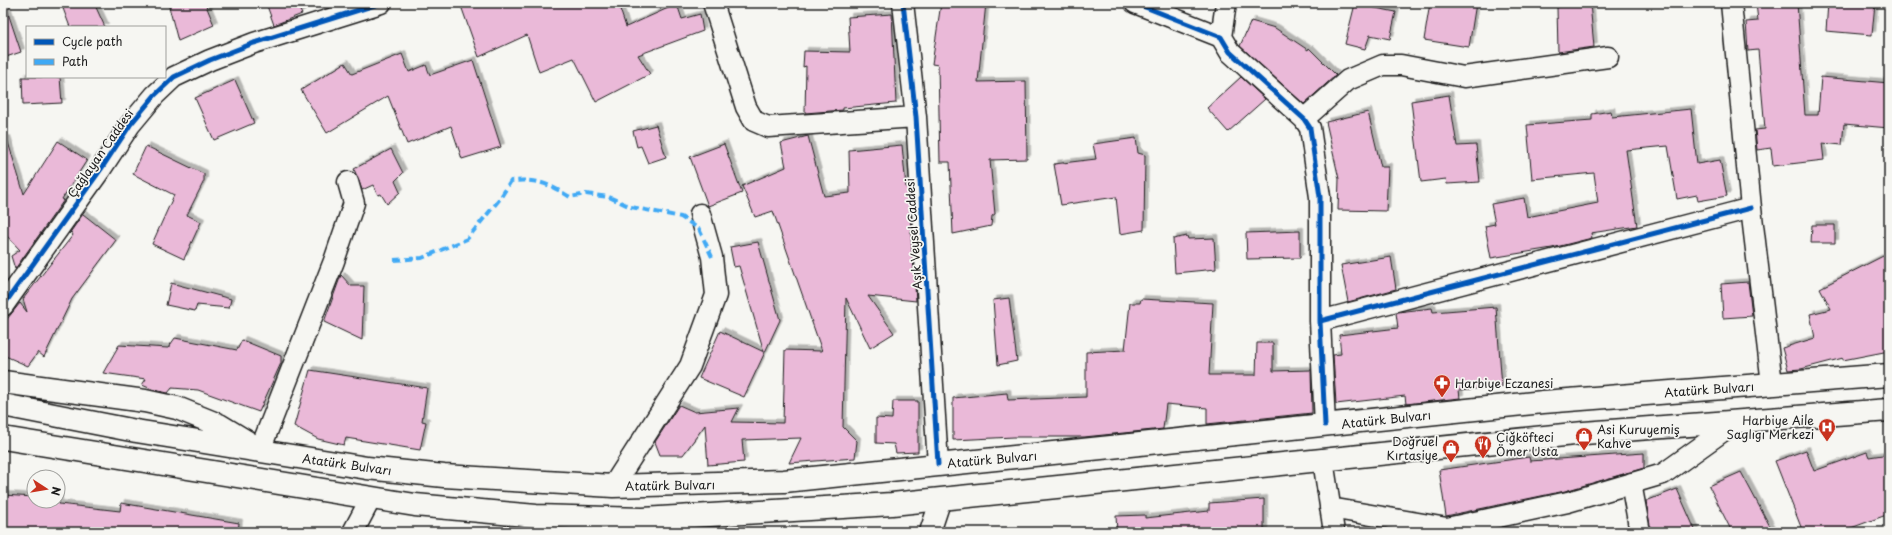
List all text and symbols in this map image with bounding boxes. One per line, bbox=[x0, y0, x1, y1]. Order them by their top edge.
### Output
legend bbox=[26, 26, 166, 78]
text: Cycle path bbox=[62, 32, 123, 50]
text: Path bbox=[62, 52, 88, 70]
street label: Çağlayan Caddesi bbox=[63, 105, 137, 201]
street label: Aşık Veysel Caddesi bbox=[900, 178, 926, 290]
pharmacy icon: Harbiye Eczanesi bbox=[1432, 373, 1452, 398]
place label: Harbiye Eczanesi bbox=[1455, 374, 1553, 392]
street label: Atatürk Bulvarı bbox=[1663, 377, 1755, 401]
street label: Atatürk Bulvarı bbox=[1340, 405, 1432, 433]
place label: Harbiye Aile Saglıgı Merkezi bbox=[1727, 411, 1814, 443]
hospital icon: Harbiye Aile Saglıgı Merkezi bbox=[1817, 417, 1837, 442]
place label: Asi Kuruyemiş Kahve bbox=[1597, 420, 1680, 452]
shop icon: Asi Kuruyemiş Kahve bbox=[1574, 426, 1594, 451]
place label: Çiğköfteci Ömer Usta bbox=[1496, 428, 1559, 460]
place label: Doğruel Kırtasiye bbox=[1387, 432, 1438, 464]
restaurant icon: Çiğköfteci Ömer Usta bbox=[1473, 434, 1493, 459]
shop icon: Doğruel Kırtasiye bbox=[1441, 438, 1461, 463]
street label: Atatürk Bulvarı bbox=[946, 446, 1038, 472]
street label: Atatürk Bulvarı bbox=[301, 449, 393, 479]
north arrow bbox=[26, 469, 66, 509]
street label: Atatürk Bulvarı bbox=[625, 475, 715, 495]
text: N bbox=[47, 485, 65, 497]

